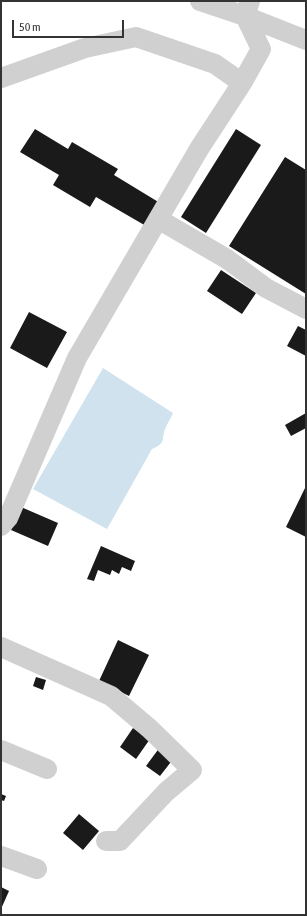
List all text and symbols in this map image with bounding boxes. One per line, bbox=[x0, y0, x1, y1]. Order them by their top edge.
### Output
scale bar bbox=[14, 12, 126, 38]
text: 50 m bbox=[19, 20, 41, 34]

